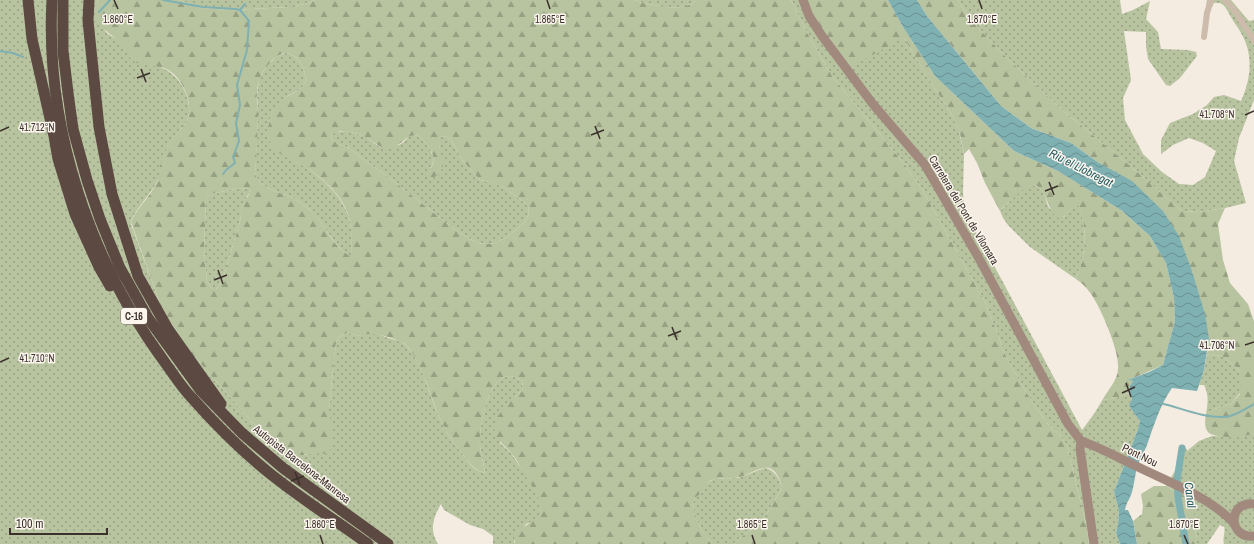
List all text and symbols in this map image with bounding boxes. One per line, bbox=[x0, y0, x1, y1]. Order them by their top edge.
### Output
text: 1.860°E bbox=[103, 13, 133, 26]
text: 1.865°E bbox=[535, 13, 565, 26]
text: 1.870°E bbox=[967, 13, 997, 26]
text: 41.708°N bbox=[1200, 108, 1235, 121]
text: 41.712°N bbox=[20, 121, 55, 134]
water label: Riu el Llobregat bbox=[1046, 145, 1116, 191]
street label: Carretera del Pont de Vilomara bbox=[926, 153, 1002, 267]
road number: C-16 bbox=[121, 308, 147, 324]
text: 41.706°N bbox=[1200, 339, 1235, 352]
text: 41.710°N bbox=[20, 352, 55, 365]
street label: Autopista Barcelona-Manresa bbox=[250, 421, 353, 506]
street label: Pont Nou bbox=[1120, 440, 1160, 470]
water label: Canal bbox=[1180, 481, 1200, 510]
scale bar bbox=[10, 510, 107, 536]
text: 100 m bbox=[16, 516, 43, 532]
text: 1.860°E bbox=[305, 518, 335, 531]
text: 1.865°E bbox=[737, 518, 767, 531]
text: 1.870°E bbox=[1169, 518, 1199, 531]

